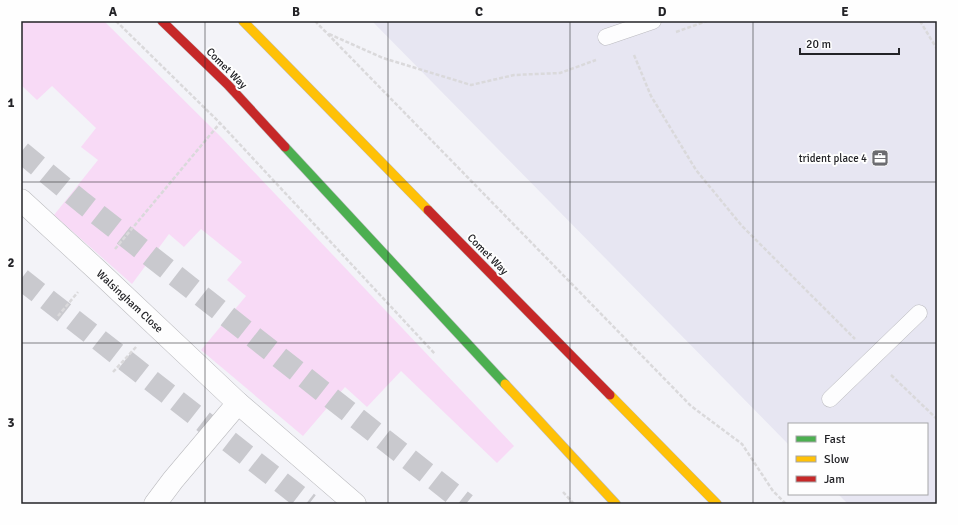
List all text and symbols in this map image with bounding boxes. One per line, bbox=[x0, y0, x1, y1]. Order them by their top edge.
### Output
text: A bbox=[109, 4, 118, 20]
text: B bbox=[292, 4, 300, 20]
text: C bbox=[475, 4, 483, 20]
text: D bbox=[658, 4, 667, 20]
text: E bbox=[841, 4, 849, 20]
scale bar bbox=[800, 30, 899, 56]
text: 20 m bbox=[806, 37, 831, 52]
street label: Comet Way bbox=[204, 45, 250, 92]
text: 1 bbox=[7, 95, 15, 111]
office icon: trident place 4 bbox=[870, 148, 890, 168]
place label: trident place 4 bbox=[799, 152, 867, 165]
street label: Comet Way bbox=[465, 231, 511, 278]
text: 2 bbox=[7, 255, 15, 271]
street label: Walsingham Close bbox=[94, 267, 166, 335]
text: 3 bbox=[7, 415, 15, 431]
legend bbox=[788, 423, 928, 495]
text: Fast bbox=[824, 432, 845, 447]
text: Slow bbox=[824, 452, 849, 467]
text: Jam bbox=[824, 472, 845, 487]

